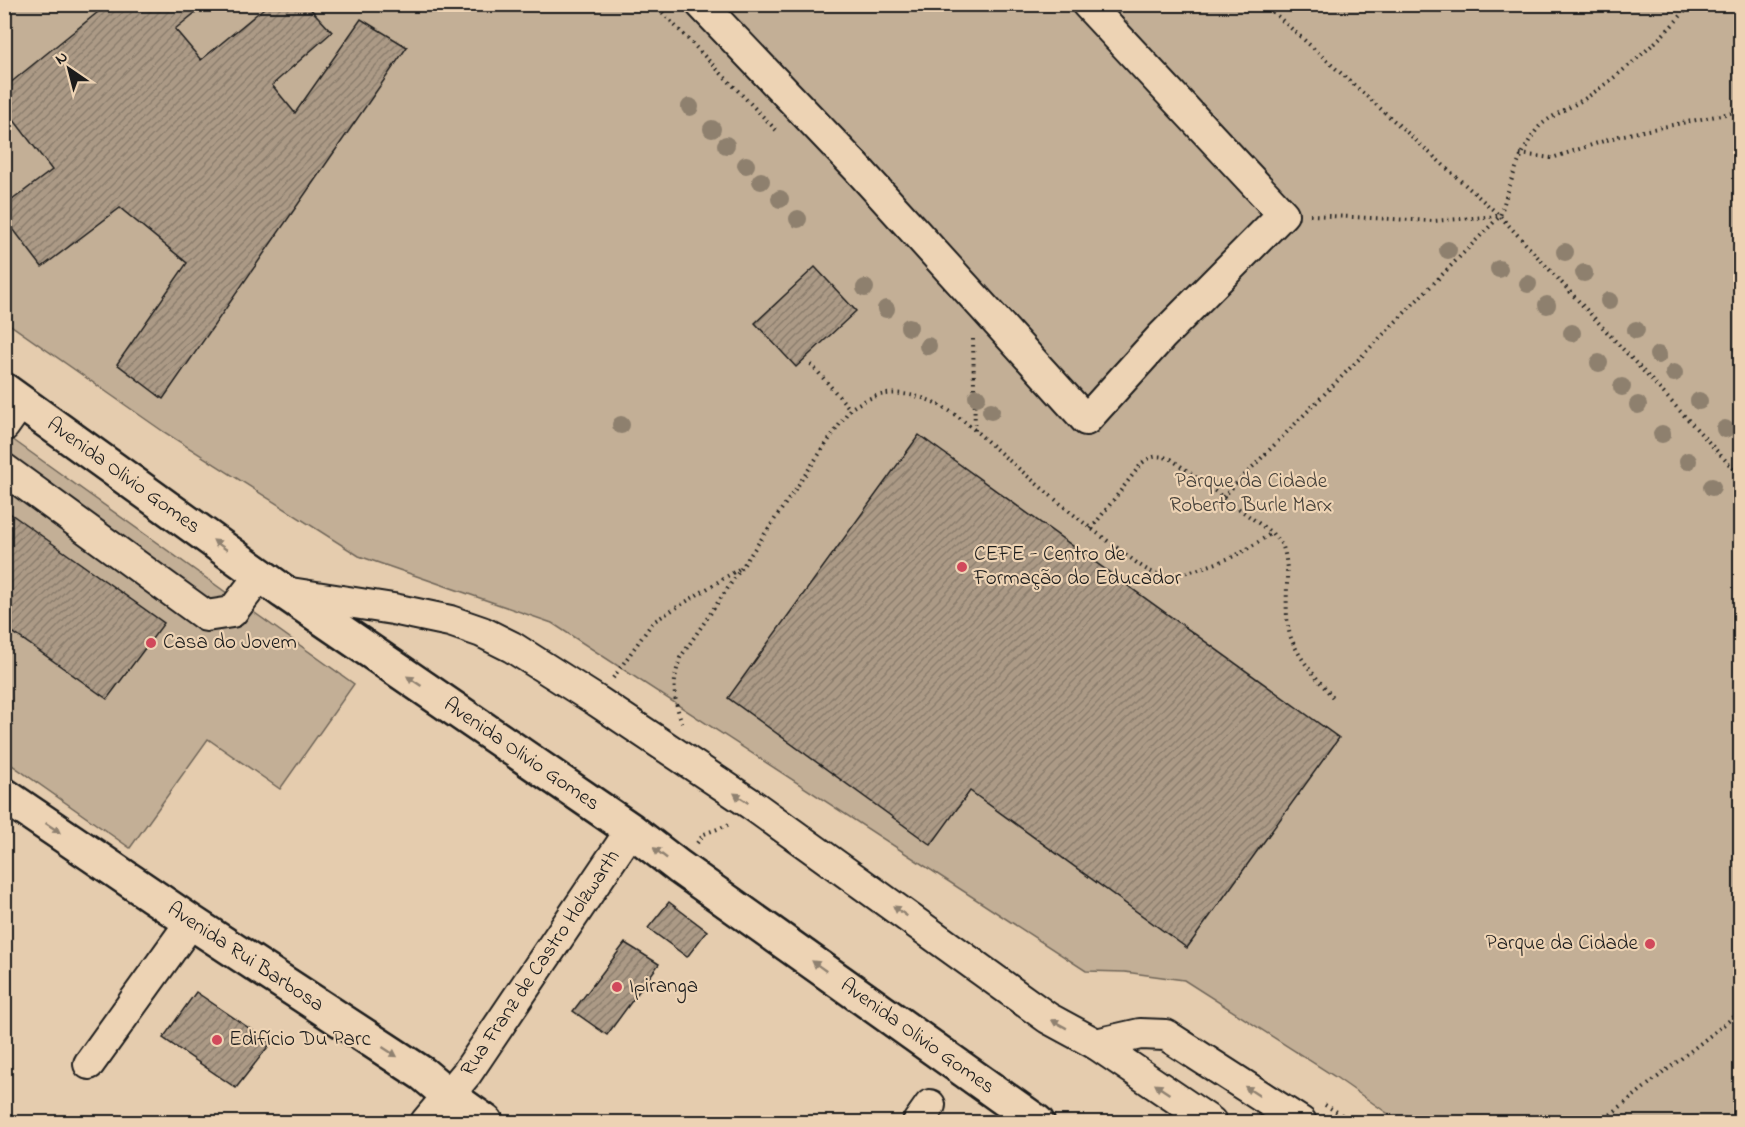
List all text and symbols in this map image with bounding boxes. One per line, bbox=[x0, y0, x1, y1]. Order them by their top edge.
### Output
north arrow bbox=[39, 39, 99, 99]
text: N bbox=[50, 45, 73, 71]
street label: Avenida Olivio Gomes bbox=[40, 410, 206, 542]
park label: Parque da Cidade Roberto Burle Marx bbox=[1170, 467, 1332, 521]
one-way arrow bbox=[213, 539, 229, 551]
place label: CEFE - Centro de Formação do Educador bbox=[973, 540, 1182, 594]
marker: CEFE - Centro de Formação do Educador bbox=[955, 560, 969, 574]
place label: Casa do Jovem bbox=[163, 628, 297, 658]
marker: Casa do Jovem bbox=[144, 636, 158, 650]
one-way arrow bbox=[406, 676, 422, 687]
street label: Avenida Olivio Gomes bbox=[437, 691, 605, 819]
one-way arrow bbox=[733, 792, 749, 803]
one-way arrow bbox=[44, 822, 61, 833]
street label: Rua Franz de Castro Holzwarth bbox=[454, 844, 628, 1083]
one-way arrow bbox=[653, 847, 668, 859]
street label: Avenida Rui Barbosa bbox=[161, 895, 330, 1020]
one-way arrow bbox=[892, 905, 908, 917]
place label: Parque da Cidade bbox=[1486, 929, 1639, 959]
marker: Parque da Cidade bbox=[1643, 937, 1657, 951]
one-way arrow bbox=[811, 961, 826, 973]
street label: Avenida Olivio Gomes bbox=[834, 971, 1001, 1102]
place label: Ipiranga bbox=[629, 972, 698, 1004]
marker: Ipiranga bbox=[610, 980, 624, 994]
one-way arrow bbox=[1050, 1019, 1067, 1029]
place label: Edifício Du Parc bbox=[229, 1025, 371, 1055]
marker: Edifício Du Parc bbox=[210, 1033, 224, 1047]
one-way arrow bbox=[382, 1046, 398, 1057]
one-way arrow bbox=[1154, 1084, 1171, 1095]
one-way arrow bbox=[1244, 1085, 1260, 1096]

